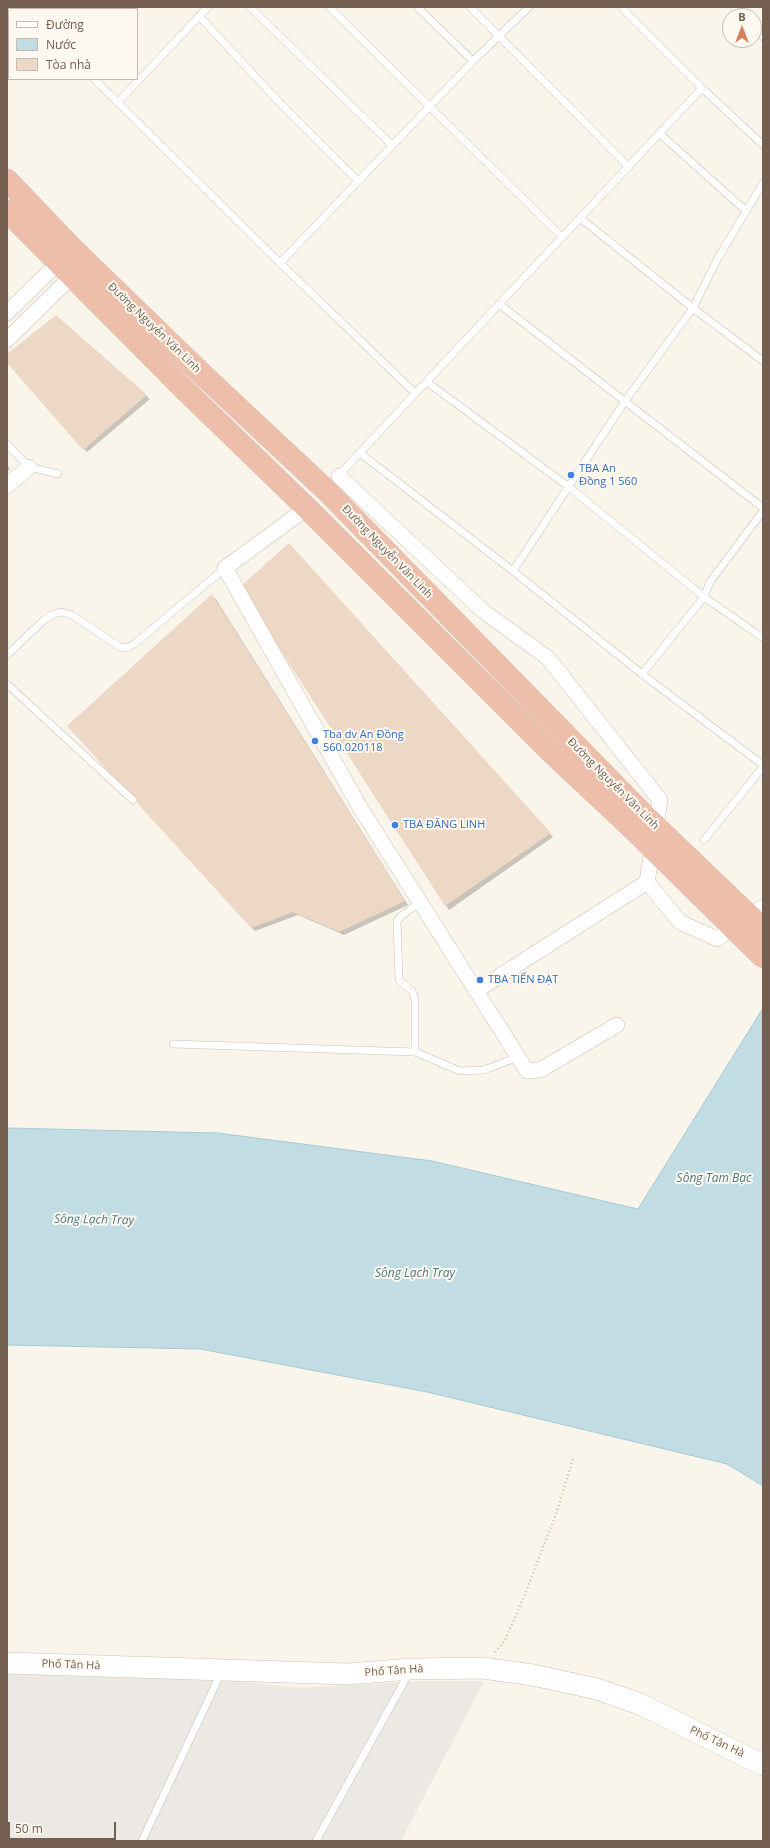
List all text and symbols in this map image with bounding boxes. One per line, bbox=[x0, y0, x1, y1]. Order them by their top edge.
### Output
legend bbox=[8, 8, 138, 80]
north arrow bbox=[722, 8, 762, 48]
text: B bbox=[738, 9, 746, 24]
text: Đường bbox=[46, 16, 84, 33]
text: Nước bbox=[46, 36, 76, 53]
text: Tòa nhà bbox=[46, 56, 91, 73]
street label: Đường Nguyễn Văn Linh bbox=[105, 280, 203, 376]
place label: TBA An Đồng 1 560 bbox=[579, 462, 637, 488]
marker: TBA An Đồng 1 560 bbox=[566, 470, 576, 480]
street label: Đường Nguyễn Văn Linh bbox=[339, 503, 435, 601]
place label: Tba dv An Đồng 560.020118 bbox=[323, 728, 404, 754]
street label: Đường Nguyễn Văn Linh bbox=[564, 735, 662, 833]
marker: Tba dv An Đồng 560.020118 bbox=[310, 736, 320, 746]
place label: TBA ĐĂNG LINH bbox=[403, 818, 485, 832]
marker: TBA ĐĂNG LINH bbox=[390, 820, 400, 830]
place label: TBA TIẾN ĐẠT bbox=[488, 973, 558, 987]
marker: TBA TIẾN ĐẠT bbox=[475, 975, 485, 985]
water label: Sông Tam Bạc bbox=[677, 1172, 751, 1186]
water label: Sông Lạch Tray bbox=[54, 1212, 134, 1228]
water label: Sông Lạch Tray bbox=[375, 1267, 455, 1281]
street label: Phố Tân Hà bbox=[41, 1657, 101, 1673]
street label: Phố Tân Hà bbox=[364, 1662, 424, 1680]
street label: Phố Tân Hà bbox=[688, 1724, 746, 1760]
scale bar bbox=[10, 1814, 118, 1840]
text: 50 m bbox=[15, 1820, 43, 1837]

